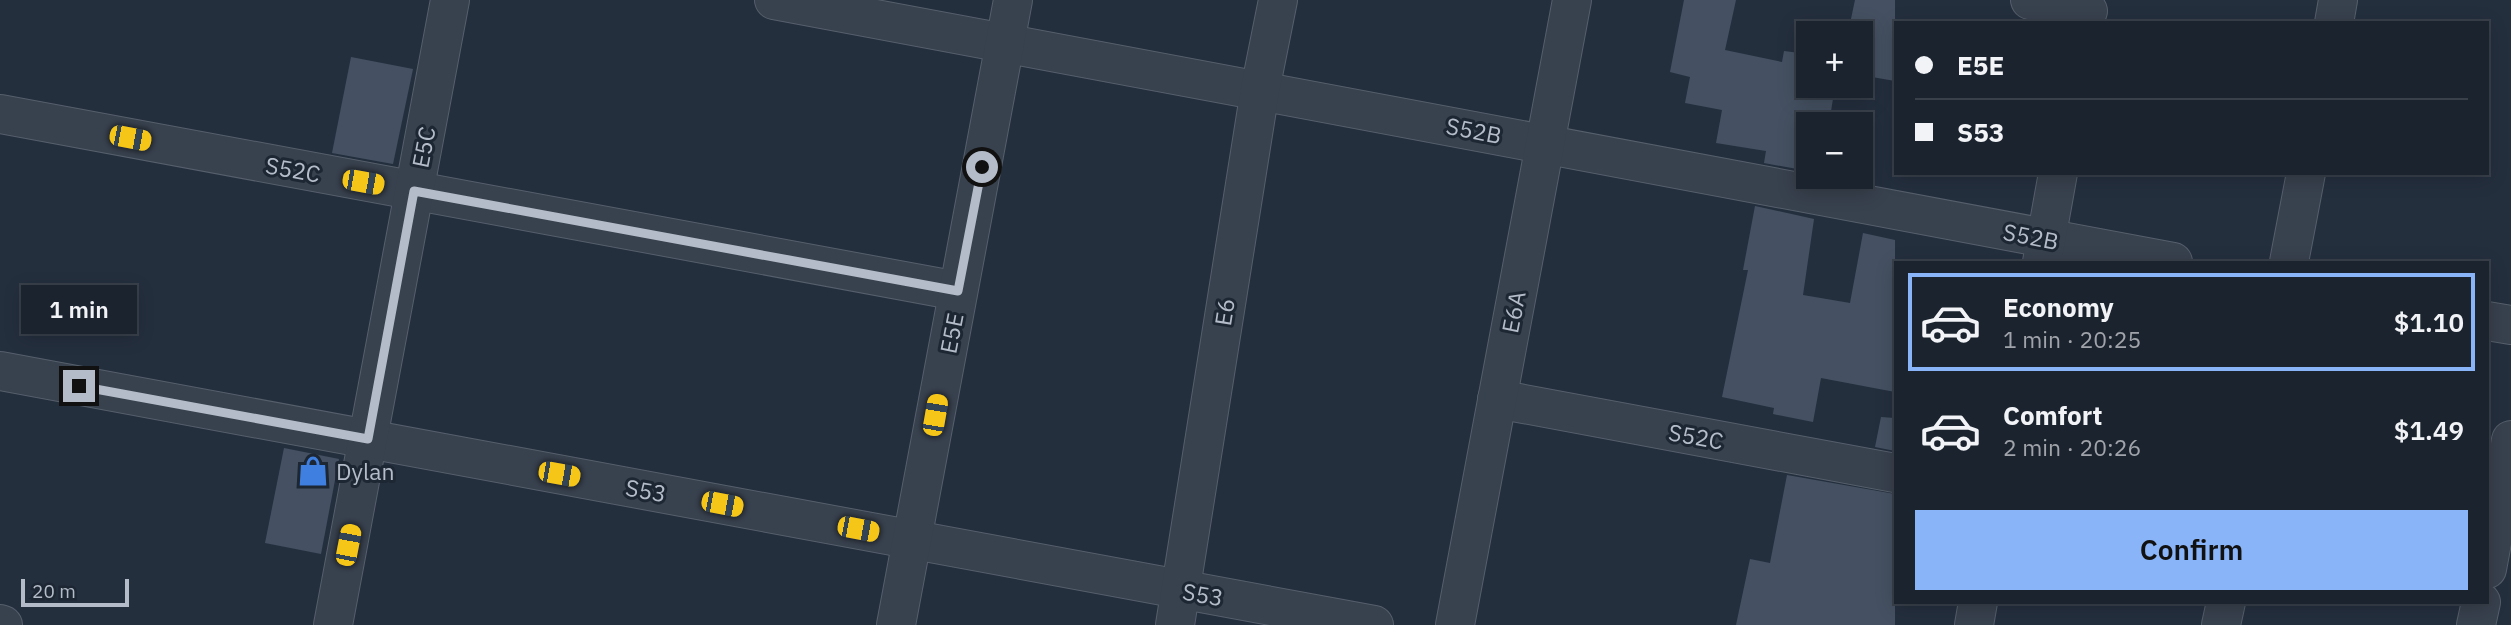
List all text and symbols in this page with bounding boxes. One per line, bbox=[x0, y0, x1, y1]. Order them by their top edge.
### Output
map controls bbox=[1796, 21, 1873, 189]
button: + bbox=[1796, 21, 1873, 98]
text: E5E bbox=[1957, 48, 2004, 82]
street label: S52B bbox=[1444, 110, 1504, 150]
button: − bbox=[1796, 112, 1873, 189]
text: S53 bbox=[1957, 115, 2004, 149]
car bbox=[108, 124, 153, 152]
street label: E5C bbox=[404, 124, 442, 170]
street label: S52C bbox=[263, 149, 323, 189]
route start bbox=[966, 151, 998, 183]
car bbox=[341, 168, 386, 196]
street label: S52B bbox=[2001, 216, 2061, 256]
callout: 1 min bbox=[21, 284, 137, 334]
street label: E6A bbox=[1494, 288, 1532, 335]
text: Economy bbox=[2003, 290, 2114, 324]
icon: car bbox=[1919, 291, 1982, 354]
text: 1 min bbox=[49, 294, 109, 324]
street label: E6 bbox=[1207, 296, 1241, 328]
text: $1.10 bbox=[2394, 305, 2464, 339]
street label: E5E bbox=[932, 310, 970, 356]
text: 1 min · 20:25 bbox=[2003, 324, 2141, 354]
route end bbox=[63, 370, 95, 402]
car bbox=[922, 392, 949, 438]
text: Comfort bbox=[2003, 398, 2102, 432]
icon: car bbox=[1919, 399, 1982, 462]
text: $1.49 bbox=[2394, 413, 2464, 447]
street label: S52C bbox=[1666, 416, 1726, 456]
text: 2 min · 20:26 bbox=[2003, 432, 2141, 462]
shop icon: Dylan bbox=[296, 454, 330, 488]
place label: Dylan bbox=[336, 456, 395, 486]
car bbox=[537, 460, 582, 488]
street label: S53 bbox=[623, 472, 669, 508]
car bbox=[700, 490, 745, 518]
button: Confirm bbox=[1915, 510, 2468, 590]
car bbox=[836, 515, 881, 543]
car bbox=[334, 522, 363, 568]
scale bar bbox=[21, 576, 130, 608]
street label: S53 bbox=[1180, 576, 1226, 612]
text: 20 m bbox=[32, 579, 76, 603]

